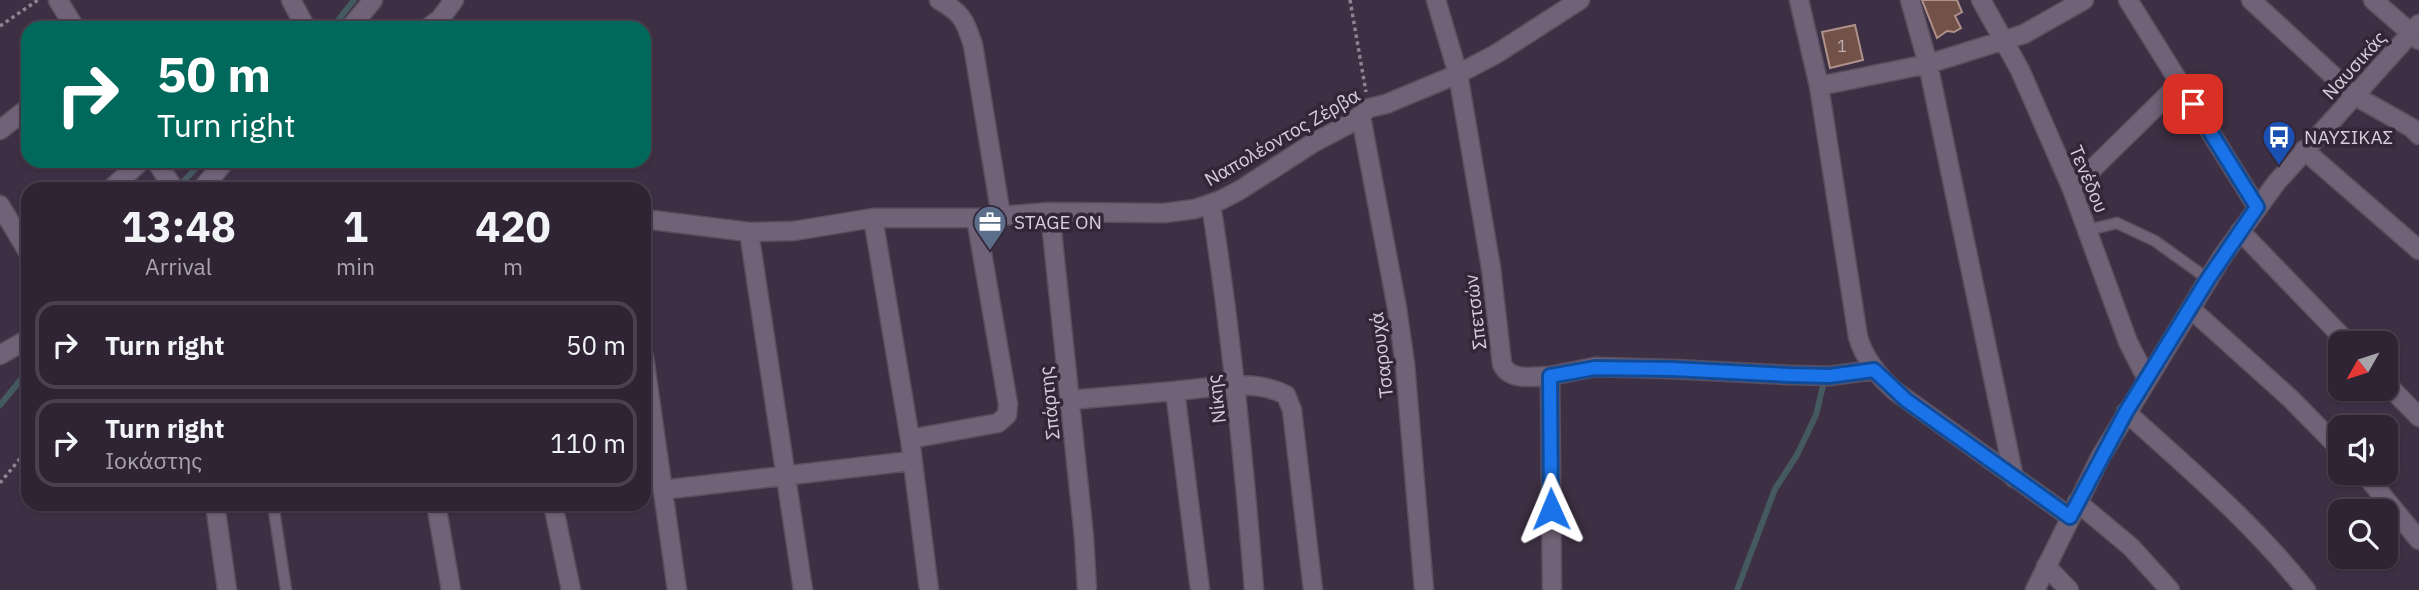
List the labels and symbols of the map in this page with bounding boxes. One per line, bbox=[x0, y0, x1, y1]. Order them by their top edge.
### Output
street label: Ναυσικάς bbox=[2317, 26, 2391, 104]
house number: 1 bbox=[1837, 36, 1847, 56]
pin bbox=[2163, 74, 2223, 134]
street label: Ναπολέοντος Ζέρβα bbox=[1200, 83, 1364, 191]
bus stop icon: ΝΑΥΣΙΚΑΣ bbox=[2260, 118, 2298, 167]
place label: ΝΑΥΣΙΚΑΣ bbox=[2304, 125, 2393, 149]
street label: Τενέδου bbox=[2064, 142, 2114, 216]
office icon: STAGE ON bbox=[971, 203, 1009, 252]
place label: STAGE ON bbox=[1014, 210, 1102, 234]
street label: Σπετσών bbox=[1458, 273, 1492, 351]
street label: Τσαρουχά bbox=[1364, 311, 1398, 399]
north arrow bbox=[2328, 331, 2398, 401]
street label: Σπάρτης bbox=[1033, 365, 1065, 441]
street label: Νίκης bbox=[1201, 373, 1231, 425]
position arrow bbox=[1514, 472, 1588, 546]

